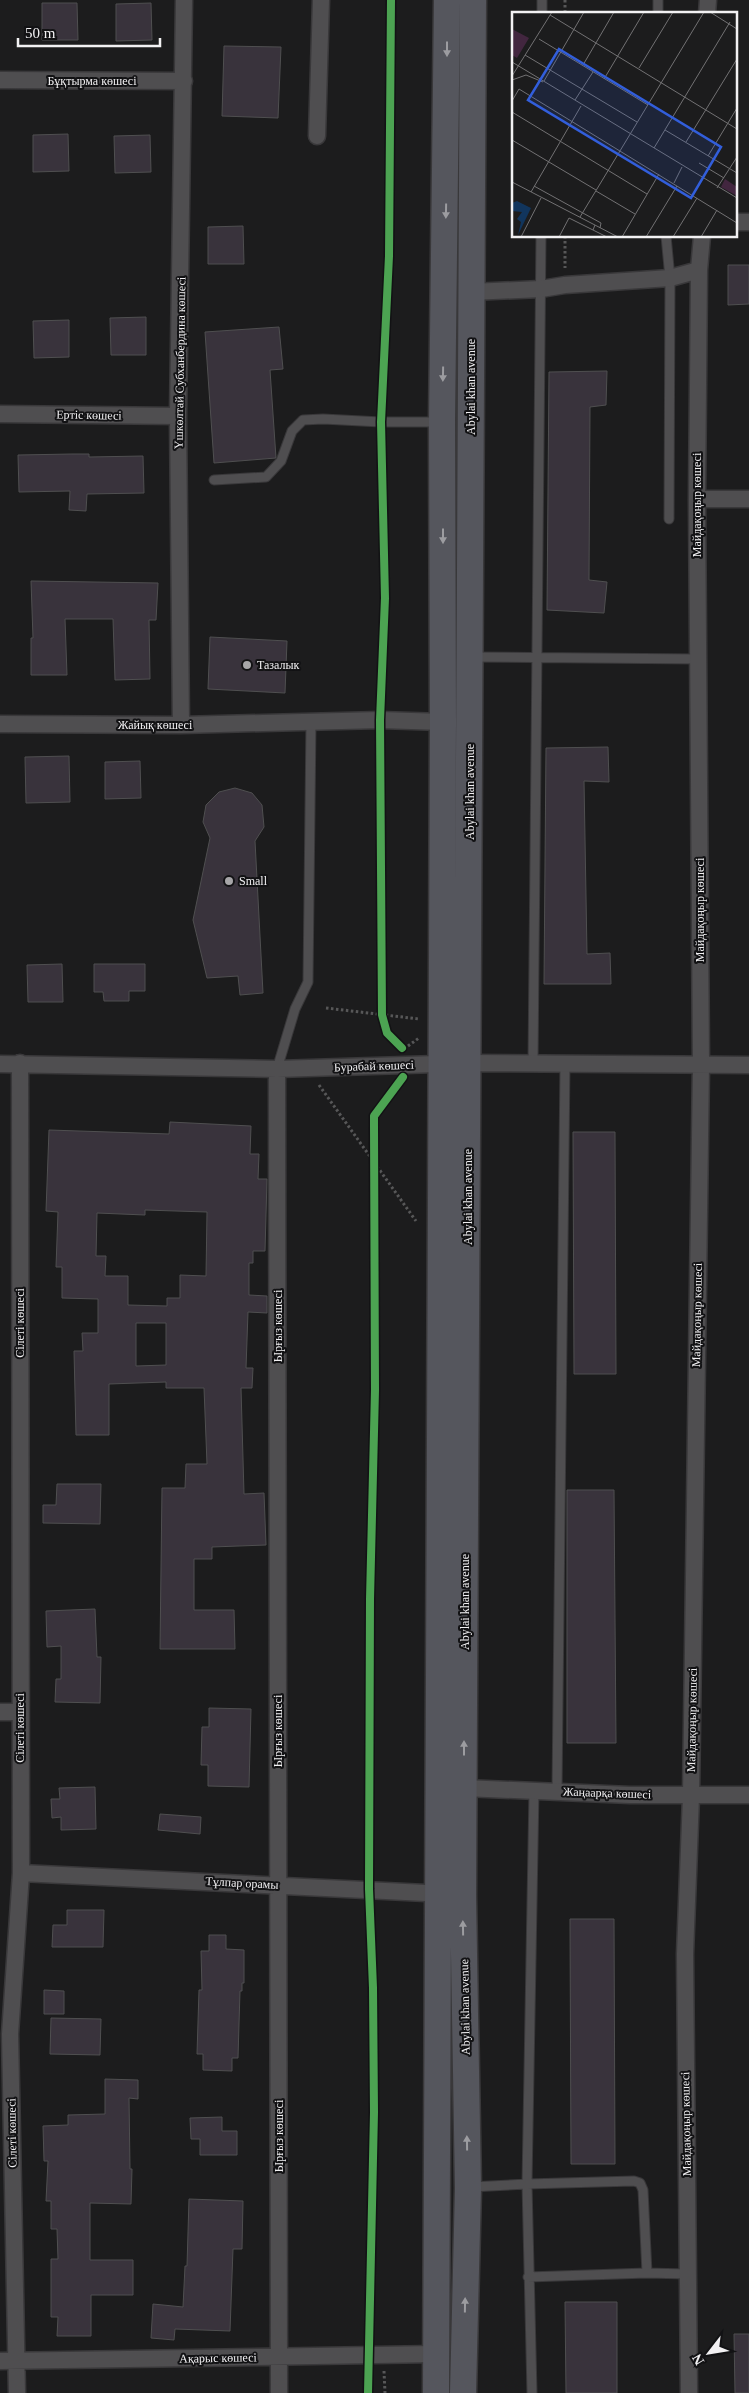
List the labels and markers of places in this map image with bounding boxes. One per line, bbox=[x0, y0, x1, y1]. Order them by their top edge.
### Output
place label: Тазалык bbox=[257, 658, 300, 672]
marker: Тазалык bbox=[241, 659, 253, 671]
place label: Small bbox=[239, 874, 268, 888]
marker: Small bbox=[223, 875, 235, 887]

